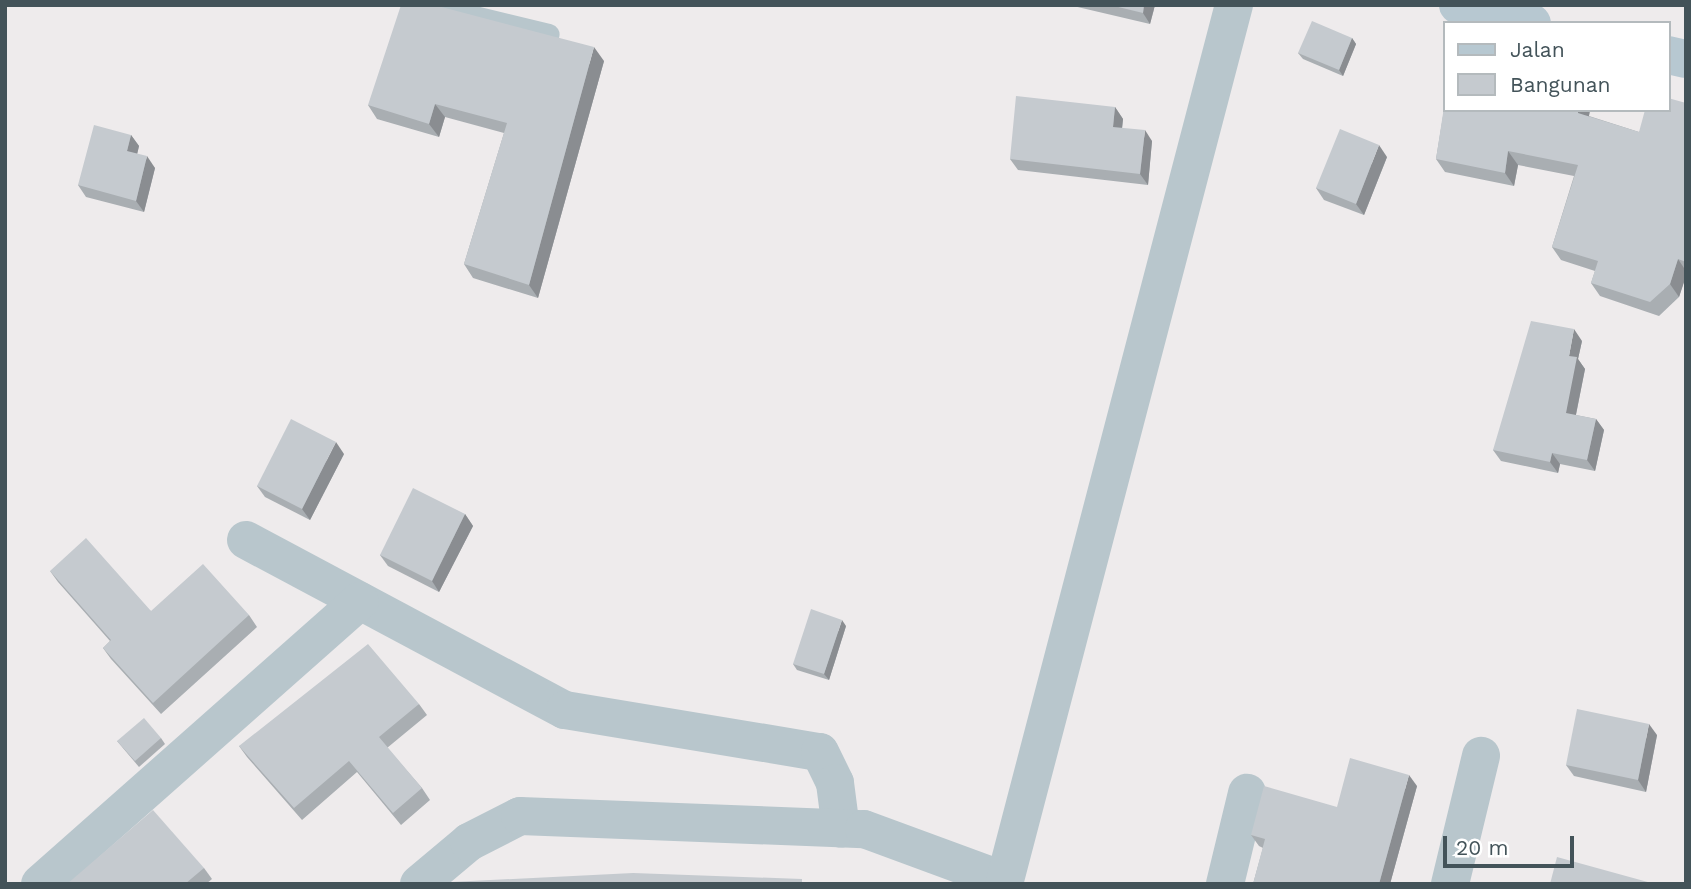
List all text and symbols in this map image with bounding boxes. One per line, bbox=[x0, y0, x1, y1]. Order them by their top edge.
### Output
legend bbox=[1442, 21, 1670, 112]
text: Jalan bbox=[1510, 37, 1565, 62]
text: Bangunan bbox=[1510, 72, 1611, 97]
scale bar bbox=[1446, 822, 1577, 866]
text: 20 m bbox=[1456, 835, 1508, 860]

